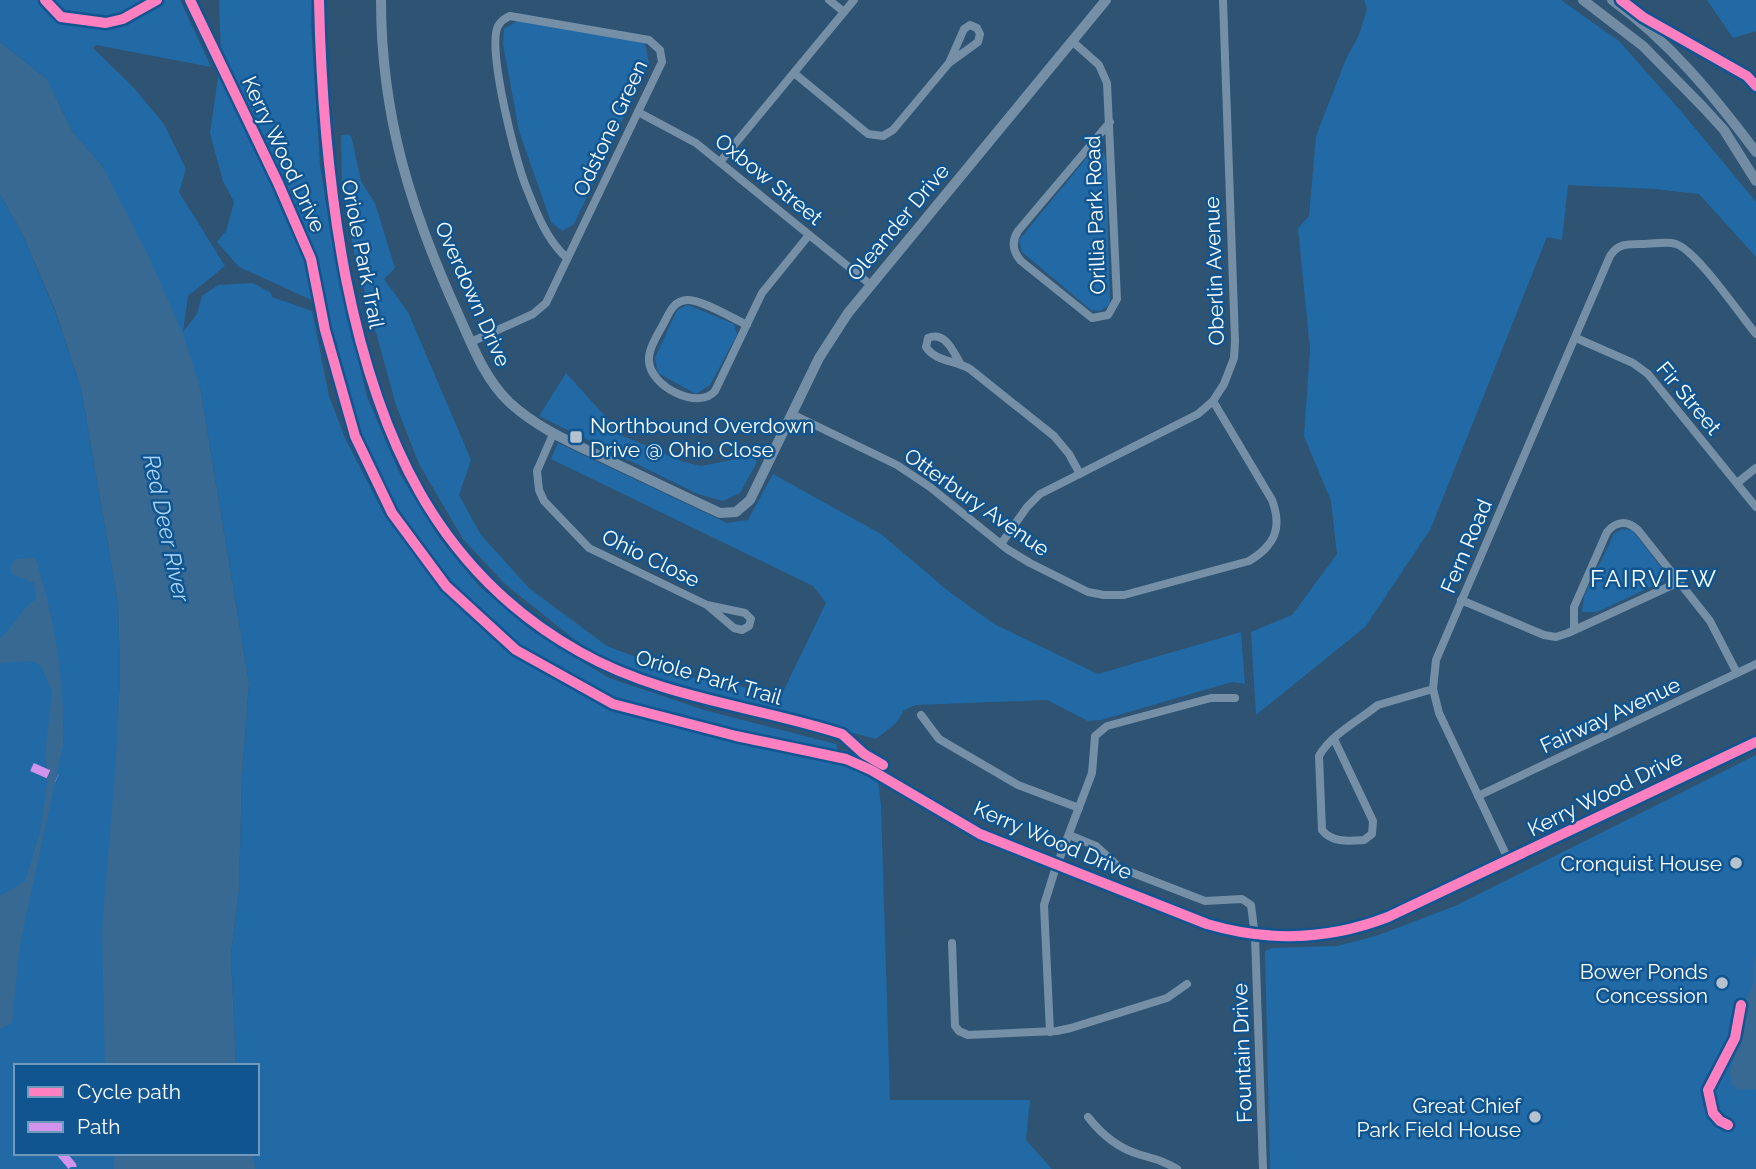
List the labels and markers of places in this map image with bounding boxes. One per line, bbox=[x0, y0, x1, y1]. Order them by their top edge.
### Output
place label: Northbound Overdown Drive @ Ohio Close bbox=[590, 413, 814, 462]
marker: Northbound Overdown Drive @ Ohio Close bbox=[568, 429, 584, 445]
place label: Cronquist House bbox=[1561, 851, 1722, 876]
marker: Cronquist House bbox=[1728, 855, 1744, 871]
place label: Bower Ponds Concession bbox=[1580, 959, 1708, 1008]
marker: Bower Ponds Concession bbox=[1714, 975, 1730, 991]
place label: Great Chief Park Field House bbox=[1357, 1093, 1522, 1142]
marker: Great Chief Park Field House bbox=[1527, 1109, 1543, 1125]

